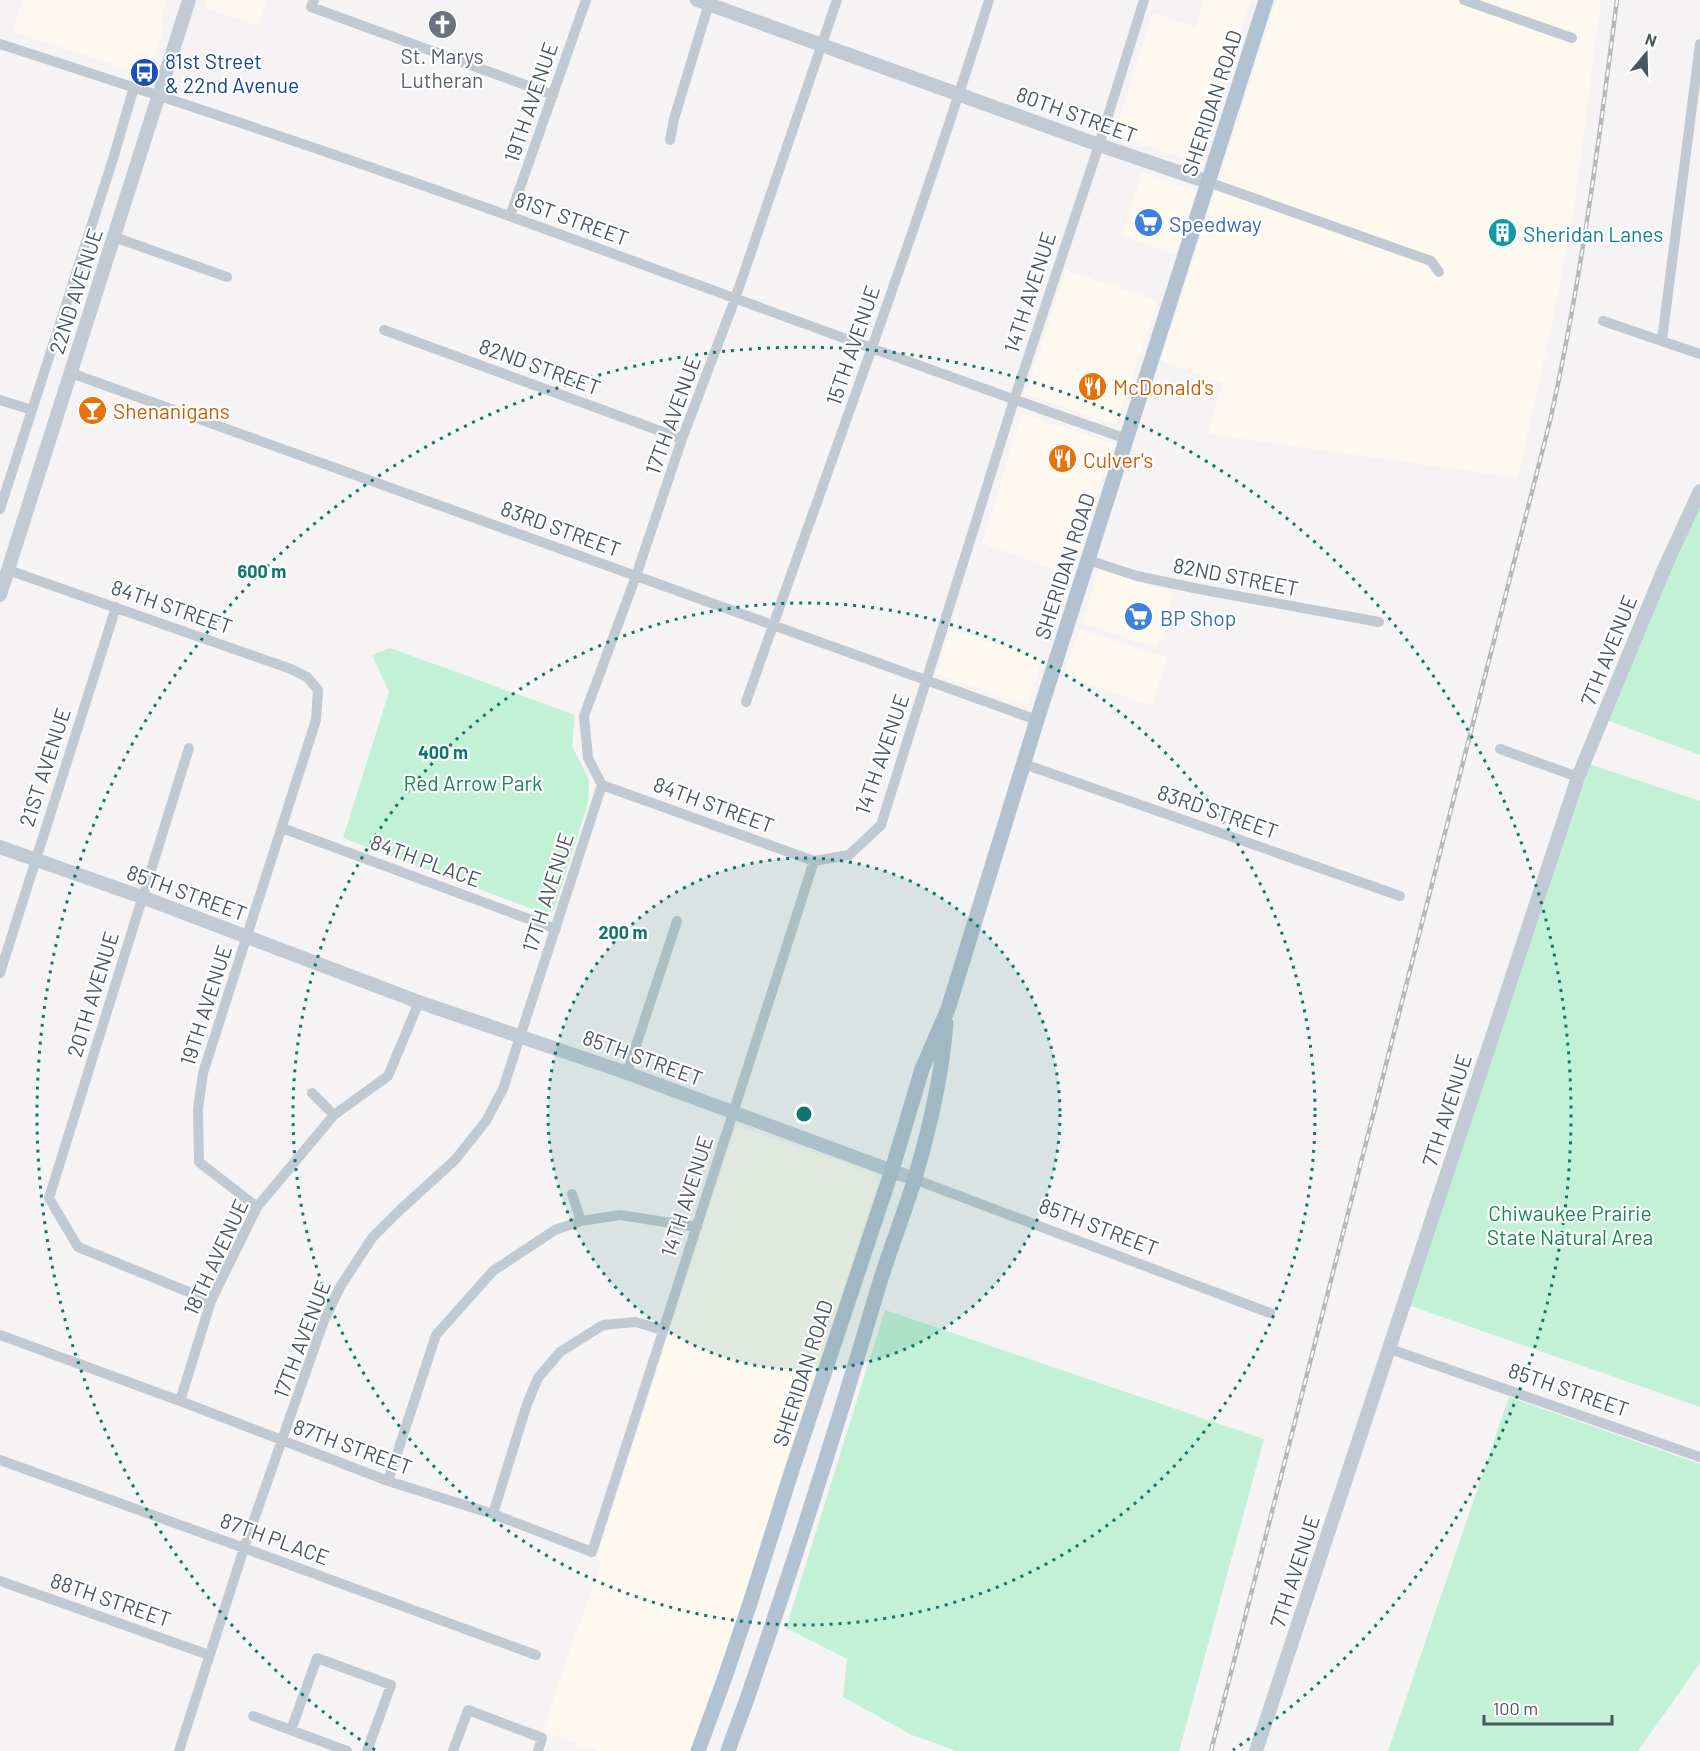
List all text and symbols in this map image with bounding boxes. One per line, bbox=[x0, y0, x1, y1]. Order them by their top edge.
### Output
church icon: St. Marys Lutheran bbox=[426, 8, 458, 40]
north arrow bbox=[1616, 24, 1676, 84]
street label: SHERIDAN ROAD bbox=[1176, 27, 1246, 179]
text: N bbox=[1643, 29, 1659, 50]
street label: 19TH AVENUE bbox=[498, 39, 562, 165]
place label: St. Marys Lutheran bbox=[400, 43, 484, 92]
place label: 81st Street & 22nd Avenue bbox=[165, 48, 299, 97]
bus stop icon: 81st Street & 22nd Avenue bbox=[128, 56, 160, 88]
street label: 80TH STREET bbox=[1013, 81, 1141, 147]
street label: 81ST STREET bbox=[511, 186, 633, 250]
supermarket icon: Speedway bbox=[1132, 207, 1164, 239]
place label: Speedway bbox=[1169, 211, 1262, 236]
building icon: Sheridan Lanes bbox=[1486, 217, 1518, 249]
place label: Sheridan Lanes bbox=[1523, 221, 1663, 246]
street label: 22ND AVENUE bbox=[43, 225, 107, 357]
street label: 14TH AVENUE bbox=[998, 228, 1060, 356]
street label: 15TH AVENUE bbox=[820, 282, 884, 408]
street label: 82ND STREET bbox=[476, 332, 604, 400]
street label: 17TH AVENUE bbox=[639, 352, 705, 478]
restaurant icon: McDonald's bbox=[1076, 370, 1108, 402]
place label: McDonald's bbox=[1113, 374, 1214, 399]
bar icon: Shenanigans bbox=[76, 394, 108, 426]
place label: Shenanigans bbox=[113, 398, 230, 423]
restaurant icon: Culver's bbox=[1046, 443, 1078, 475]
place label: Culver's bbox=[1083, 447, 1153, 472]
street label: SHERIDAN ROAD bbox=[1029, 490, 1099, 642]
street label: 83RD STREET bbox=[498, 495, 624, 561]
street label: 82ND STREET bbox=[1171, 552, 1301, 600]
text: 600 m bbox=[238, 560, 286, 582]
street label: 84TH STREET bbox=[108, 574, 236, 638]
street label: 7TH AVENUE bbox=[1575, 591, 1641, 709]
supermarket icon: BP Shop bbox=[1123, 601, 1155, 633]
place label: BP Shop bbox=[1160, 605, 1236, 630]
street label: 14TH AVENUE bbox=[849, 690, 913, 818]
street label: 21ST AVENUE bbox=[13, 704, 75, 830]
text: 400 m bbox=[418, 741, 468, 763]
park label: Red Arrow Park bbox=[403, 770, 543, 795]
street label: 84TH STREET bbox=[650, 771, 778, 837]
street label: 83RD STREET bbox=[1154, 779, 1282, 843]
street label: 84TH PLACE bbox=[367, 828, 485, 892]
street label: 17TH AVENUE bbox=[516, 829, 578, 955]
street label: 85TH STREET bbox=[124, 859, 250, 925]
text: 200 m bbox=[598, 921, 648, 943]
street label: 20TH AVENUE bbox=[61, 928, 123, 1060]
street label: 19TH AVENUE bbox=[174, 942, 236, 1068]
street label: 85TH STREET bbox=[580, 1024, 706, 1090]
street label: 7TH AVENUE bbox=[1416, 1051, 1476, 1169]
centre of rings bbox=[794, 1104, 814, 1124]
street label: 14TH AVENUE bbox=[655, 1132, 717, 1260]
street label: 85TH STREET bbox=[1036, 1192, 1162, 1260]
street label: 18TH AVENUE bbox=[177, 1195, 253, 1319]
park label: Chiwaukee Prairie State Natural Area bbox=[1487, 1200, 1653, 1249]
street label: 17TH AVENUE bbox=[267, 1277, 335, 1401]
street label: SHERIDAN ROAD bbox=[767, 1297, 837, 1449]
street label: 85TH STREET bbox=[1506, 1357, 1632, 1421]
street label: 87TH STREET bbox=[290, 1413, 416, 1479]
street label: 87TH PLACE bbox=[217, 1507, 333, 1569]
street label: 7TH AVENUE bbox=[1264, 1512, 1324, 1630]
street label: 88TH STREET bbox=[47, 1567, 175, 1631]
scale bar bbox=[1484, 1688, 1612, 1726]
text: 100 m bbox=[1493, 1697, 1538, 1719]

